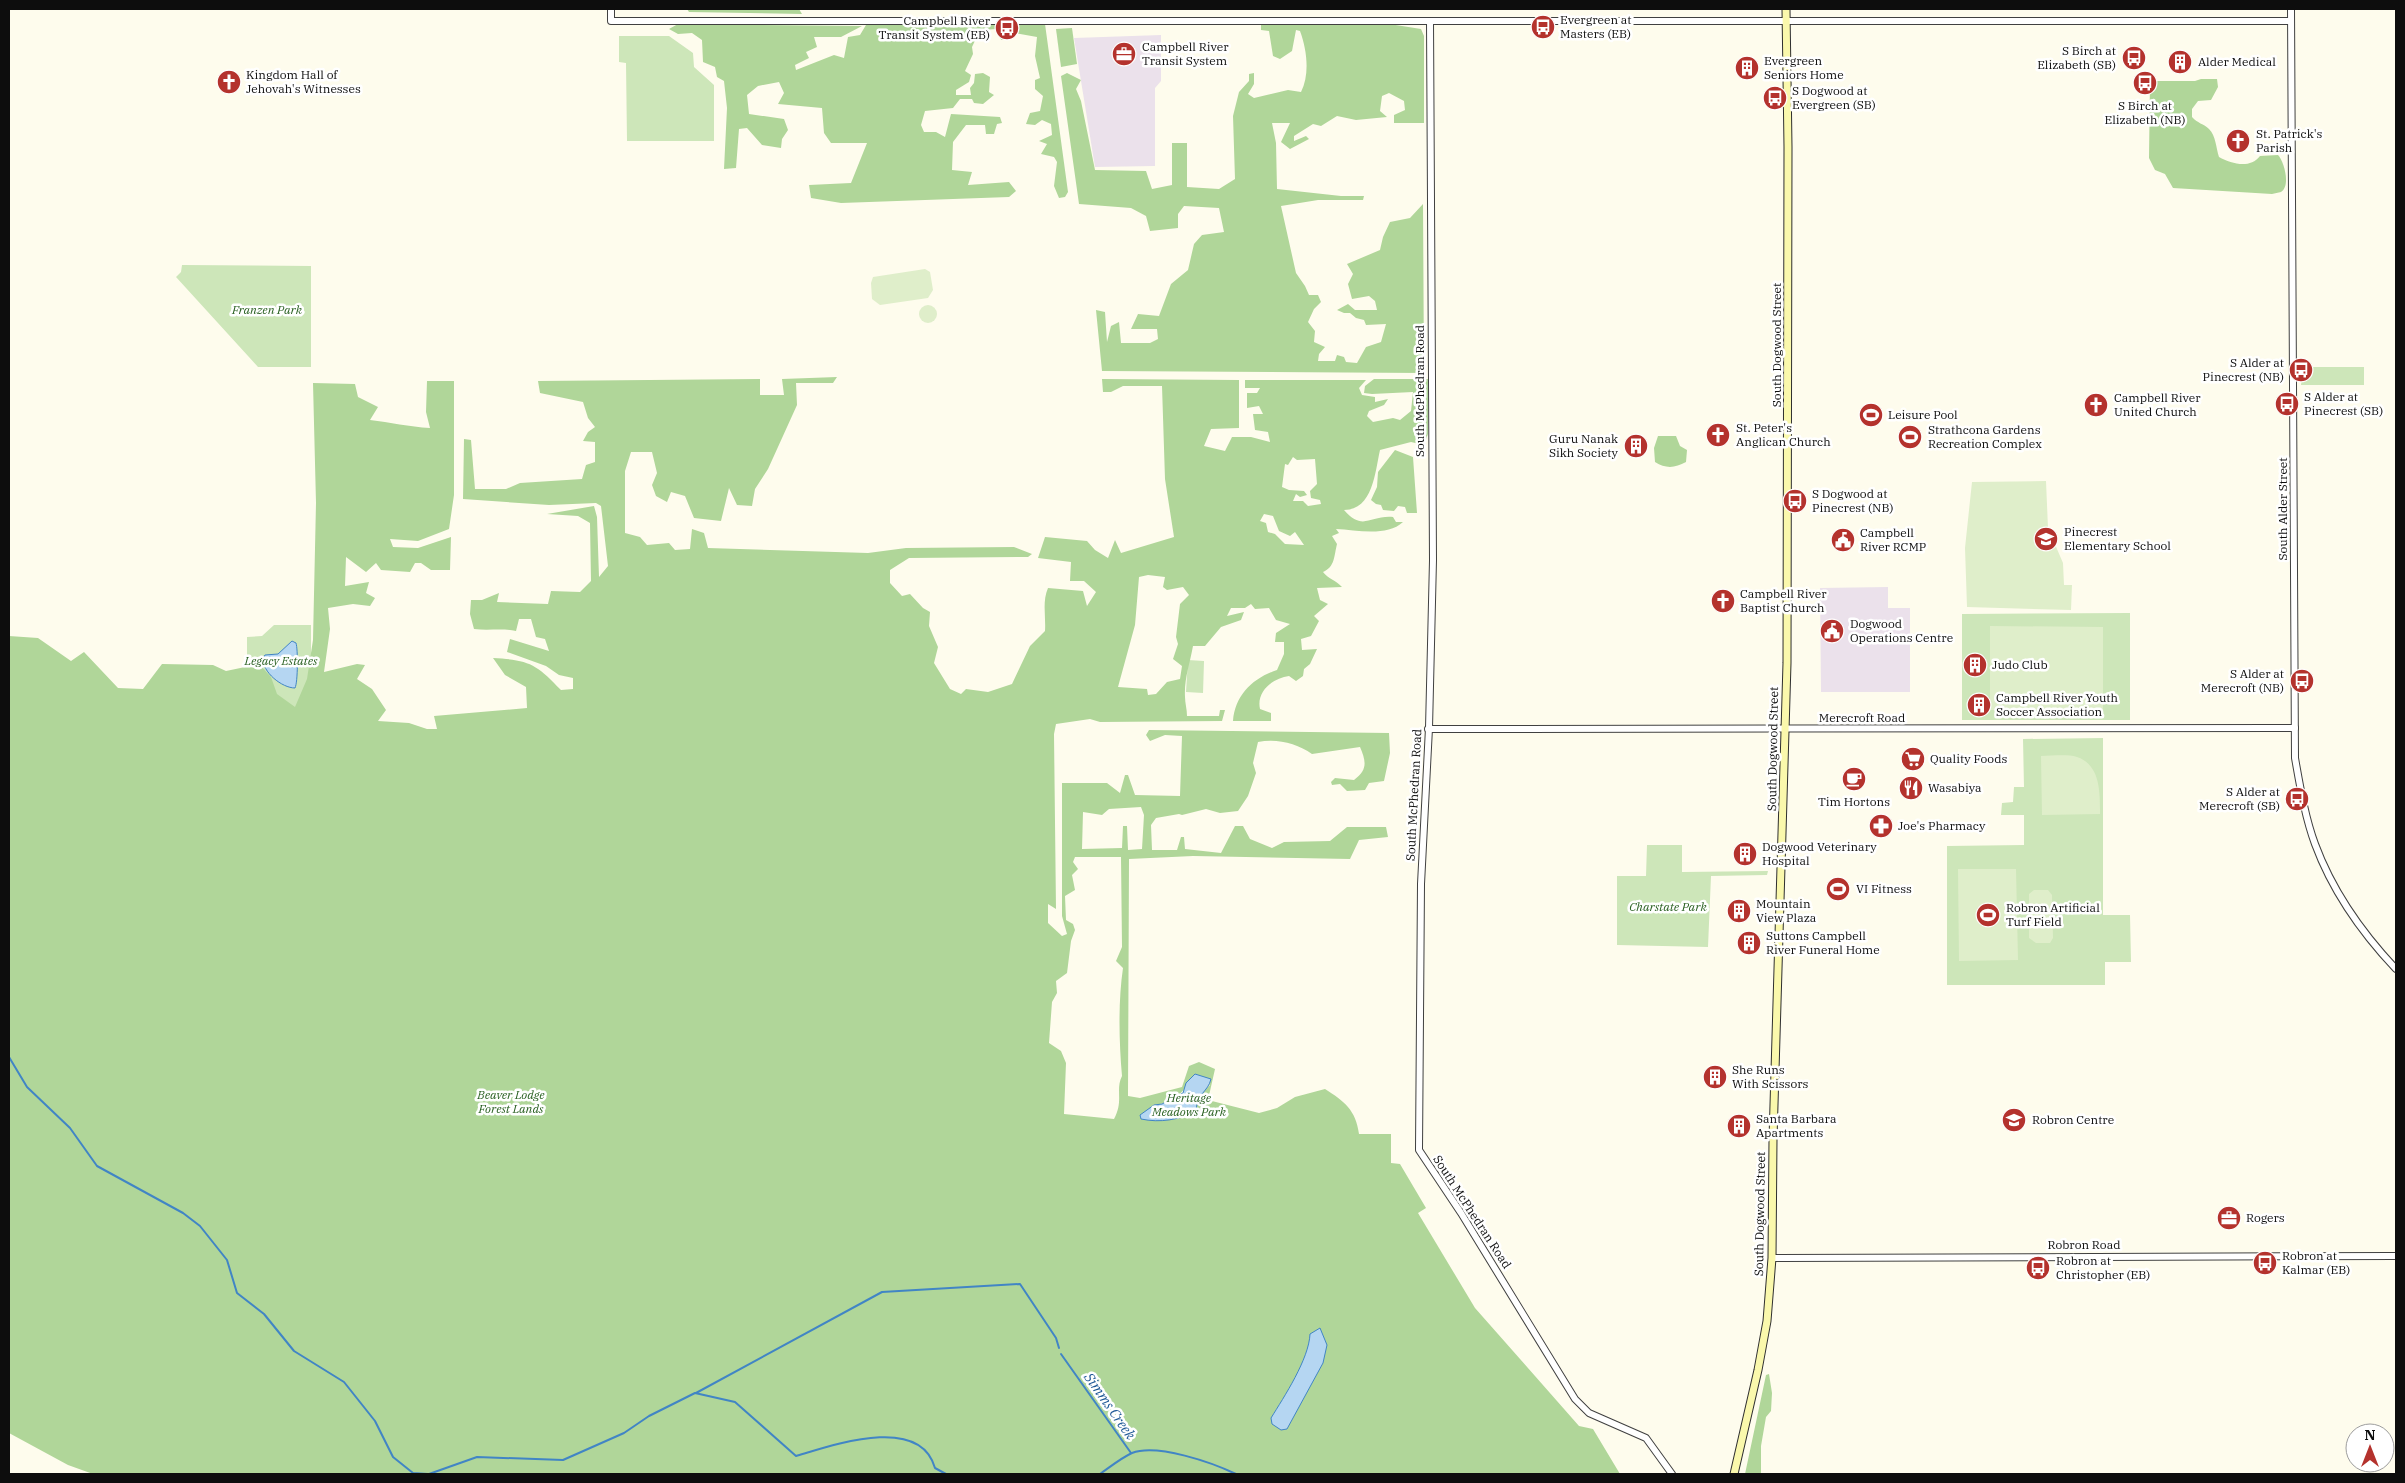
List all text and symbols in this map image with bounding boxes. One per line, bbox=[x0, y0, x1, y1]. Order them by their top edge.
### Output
place label: Evergreen at Masters (EB) bbox=[1560, 12, 1632, 41]
place label: Campbell River Transit System (EB) bbox=[879, 13, 991, 42]
bus stop icon: Evergreen at Masters (EB) bbox=[1530, 14, 1556, 40]
bus stop icon: Campbell River Transit System (EB) bbox=[994, 15, 1020, 41]
place label: Campbell River Transit System bbox=[1142, 39, 1229, 68]
office icon: Campbell River Transit System bbox=[1111, 41, 1137, 67]
place label: S Birch at Elizabeth (SB) bbox=[2037, 43, 2116, 72]
bus stop icon: S Birch at Elizabeth (SB) bbox=[2121, 45, 2147, 71]
building icon: Alder Medical bbox=[2167, 49, 2193, 75]
place label: Evergreen Seniors Home bbox=[1764, 53, 1844, 82]
place label: Alder Medical bbox=[2198, 54, 2276, 69]
building icon: Evergreen Seniors Home bbox=[1734, 55, 1760, 81]
place label: Kingdom Hall of Jehovah's Witnesses bbox=[246, 67, 361, 96]
church icon: Kingdom Hall of Jehovah's Witnesses bbox=[216, 69, 242, 95]
bus stop icon: S Birch at Elizabeth (NB) bbox=[2132, 70, 2158, 96]
place label: S Dogwood at Evergreen (SB) bbox=[1792, 83, 1876, 112]
bus stop icon: S Dogwood at Evergreen (SB) bbox=[1762, 85, 1788, 111]
place label: S Birch at Elizabeth (NB) bbox=[2104, 98, 2186, 127]
place label: St. Patrick's Parish bbox=[2256, 126, 2323, 155]
church icon: St. Patrick's Parish bbox=[2225, 128, 2251, 154]
street label: South Dogwood Street bbox=[1769, 283, 1784, 407]
park label: Franzen Park bbox=[231, 302, 303, 317]
street label: South McPhedran Road bbox=[1412, 325, 1427, 457]
place label: S Alder at Pinecrest (NB) bbox=[2203, 355, 2284, 384]
bus stop icon: S Alder at Pinecrest (NB) bbox=[2288, 357, 2314, 383]
place label: S Alder at Pinecrest (SB) bbox=[2304, 389, 2383, 418]
place label: Campbell River United Church bbox=[2114, 390, 2201, 419]
bus stop icon: S Alder at Pinecrest (SB) bbox=[2274, 391, 2300, 417]
church icon: Campbell River United Church bbox=[2083, 392, 2109, 418]
sports icon: Leisure Pool bbox=[1858, 402, 1884, 428]
place label: Leisure Pool bbox=[1888, 407, 1958, 422]
place label: St. Peter's Anglican Church bbox=[1736, 420, 1831, 449]
church icon: St. Peter's Anglican Church bbox=[1705, 422, 1731, 448]
place label: Strathcona Gardens Recreation Complex bbox=[1928, 422, 2042, 451]
sports icon: Strathcona Gardens Recreation Complex bbox=[1897, 424, 1923, 450]
place label: Guru Nanak Sikh Society bbox=[1549, 431, 1619, 460]
building icon: Guru Nanak Sikh Society bbox=[1623, 433, 1649, 459]
street label: South Alder Street bbox=[2275, 457, 2290, 561]
place label: S Dogwood at Pinecrest (NB) bbox=[1812, 486, 1893, 515]
bus stop icon: S Dogwood at Pinecrest (NB) bbox=[1782, 488, 1808, 514]
place label: Pinecrest Elementary School bbox=[2064, 524, 2171, 553]
place label: Campbell River RCMP bbox=[1860, 525, 1926, 554]
school or university icon: Pinecrest Elementary School bbox=[2033, 526, 2059, 552]
public building icon: Campbell River RCMP bbox=[1830, 527, 1856, 553]
place label: Campbell River Baptist Church bbox=[1740, 586, 1827, 615]
church icon: Campbell River Baptist Church bbox=[1710, 588, 1736, 614]
place label: Dogwood Operations Centre bbox=[1850, 616, 1953, 645]
public building icon: Dogwood Operations Centre bbox=[1819, 618, 1845, 644]
building icon: Judo Club bbox=[1962, 652, 1988, 678]
park label: Legacy Estates bbox=[243, 653, 318, 668]
place label: Judo Club bbox=[1992, 657, 2048, 672]
place label: S Alder at Merecroft (NB) bbox=[2201, 666, 2284, 695]
bus stop icon: S Alder at Merecroft (NB) bbox=[2289, 668, 2315, 694]
street label: South Dogwood Street bbox=[1764, 687, 1781, 811]
place label: Campbell River Youth Soccer Association bbox=[1996, 690, 2119, 719]
building icon: Campbell River Youth Soccer Association bbox=[1966, 692, 1992, 718]
street label: Merecroft Road bbox=[1819, 710, 1905, 725]
street label: South McPhedran Road bbox=[1403, 729, 1424, 861]
supermarket icon: Quality Foods bbox=[1900, 746, 1926, 772]
place label: Quality Foods bbox=[1930, 751, 2007, 766]
cafe icon: Tim Hortons bbox=[1841, 766, 1867, 792]
restaurant icon: Wasabiya bbox=[1898, 775, 1924, 801]
place label: Wasabiya bbox=[1928, 780, 1982, 795]
place label: S Alder at Merecroft (SB) bbox=[2199, 784, 2280, 813]
bus stop icon: S Alder at Merecroft (SB) bbox=[2284, 786, 2310, 812]
place label: Tim Hortons bbox=[1818, 794, 1890, 809]
pharmacy icon: Joe's Pharmacy bbox=[1868, 813, 1894, 839]
place label: Joe's Pharmacy bbox=[1898, 818, 1986, 833]
place label: Dogwood Veterinary Hospital bbox=[1762, 839, 1877, 868]
building icon: Dogwood Veterinary Hospital bbox=[1732, 841, 1758, 867]
sports icon: VI Fitness bbox=[1825, 876, 1851, 902]
place label: VI Fitness bbox=[1856, 881, 1912, 896]
place label: Mountain View Plaza bbox=[1756, 896, 1817, 925]
building icon: Mountain View Plaza bbox=[1726, 898, 1752, 924]
park label: Charstate Park bbox=[1629, 899, 1707, 914]
place label: Robron Artificial Turf Field bbox=[2006, 900, 2100, 929]
sports icon: Robron Artificial Turf Field bbox=[1975, 902, 2001, 928]
place label: Suttons Campbell River Funeral Home bbox=[1766, 928, 1880, 957]
building icon: Suttons Campbell River Funeral Home bbox=[1736, 930, 1762, 956]
place label: She Runs With Scissors bbox=[1732, 1062, 1808, 1091]
building icon: She Runs With Scissors bbox=[1702, 1064, 1728, 1090]
park label: Beaver Lodge Forest Lands bbox=[476, 1087, 545, 1116]
park label: Heritage Meadows Park bbox=[1151, 1090, 1227, 1119]
school or university icon: Robron Centre bbox=[2001, 1107, 2027, 1133]
place label: Santa Barbara Apartments bbox=[1756, 1111, 1837, 1140]
place label: Robron Centre bbox=[2032, 1112, 2114, 1127]
building icon: Santa Barbara Apartments bbox=[1726, 1113, 1752, 1139]
street label: South McPhedran Road bbox=[1430, 1152, 1515, 1271]
street label: South Dogwood Street bbox=[1751, 1152, 1768, 1276]
office icon: Rogers bbox=[2216, 1205, 2242, 1231]
place label: Rogers bbox=[2246, 1210, 2285, 1225]
street label: Robron Road bbox=[2048, 1237, 2121, 1252]
place label: Robron at Kalmar (EB) bbox=[2282, 1248, 2350, 1277]
bus stop icon: Robron at Kalmar (EB) bbox=[2252, 1250, 2278, 1276]
place label: Robron at Christopher (EB) bbox=[2056, 1253, 2150, 1282]
bus stop icon: Robron at Christopher (EB) bbox=[2025, 1255, 2051, 1281]
water label: Simms Creek bbox=[1080, 1368, 1140, 1443]
north arrow bbox=[2345, 1423, 2395, 1473]
text: N bbox=[2364, 1426, 2376, 1444]

